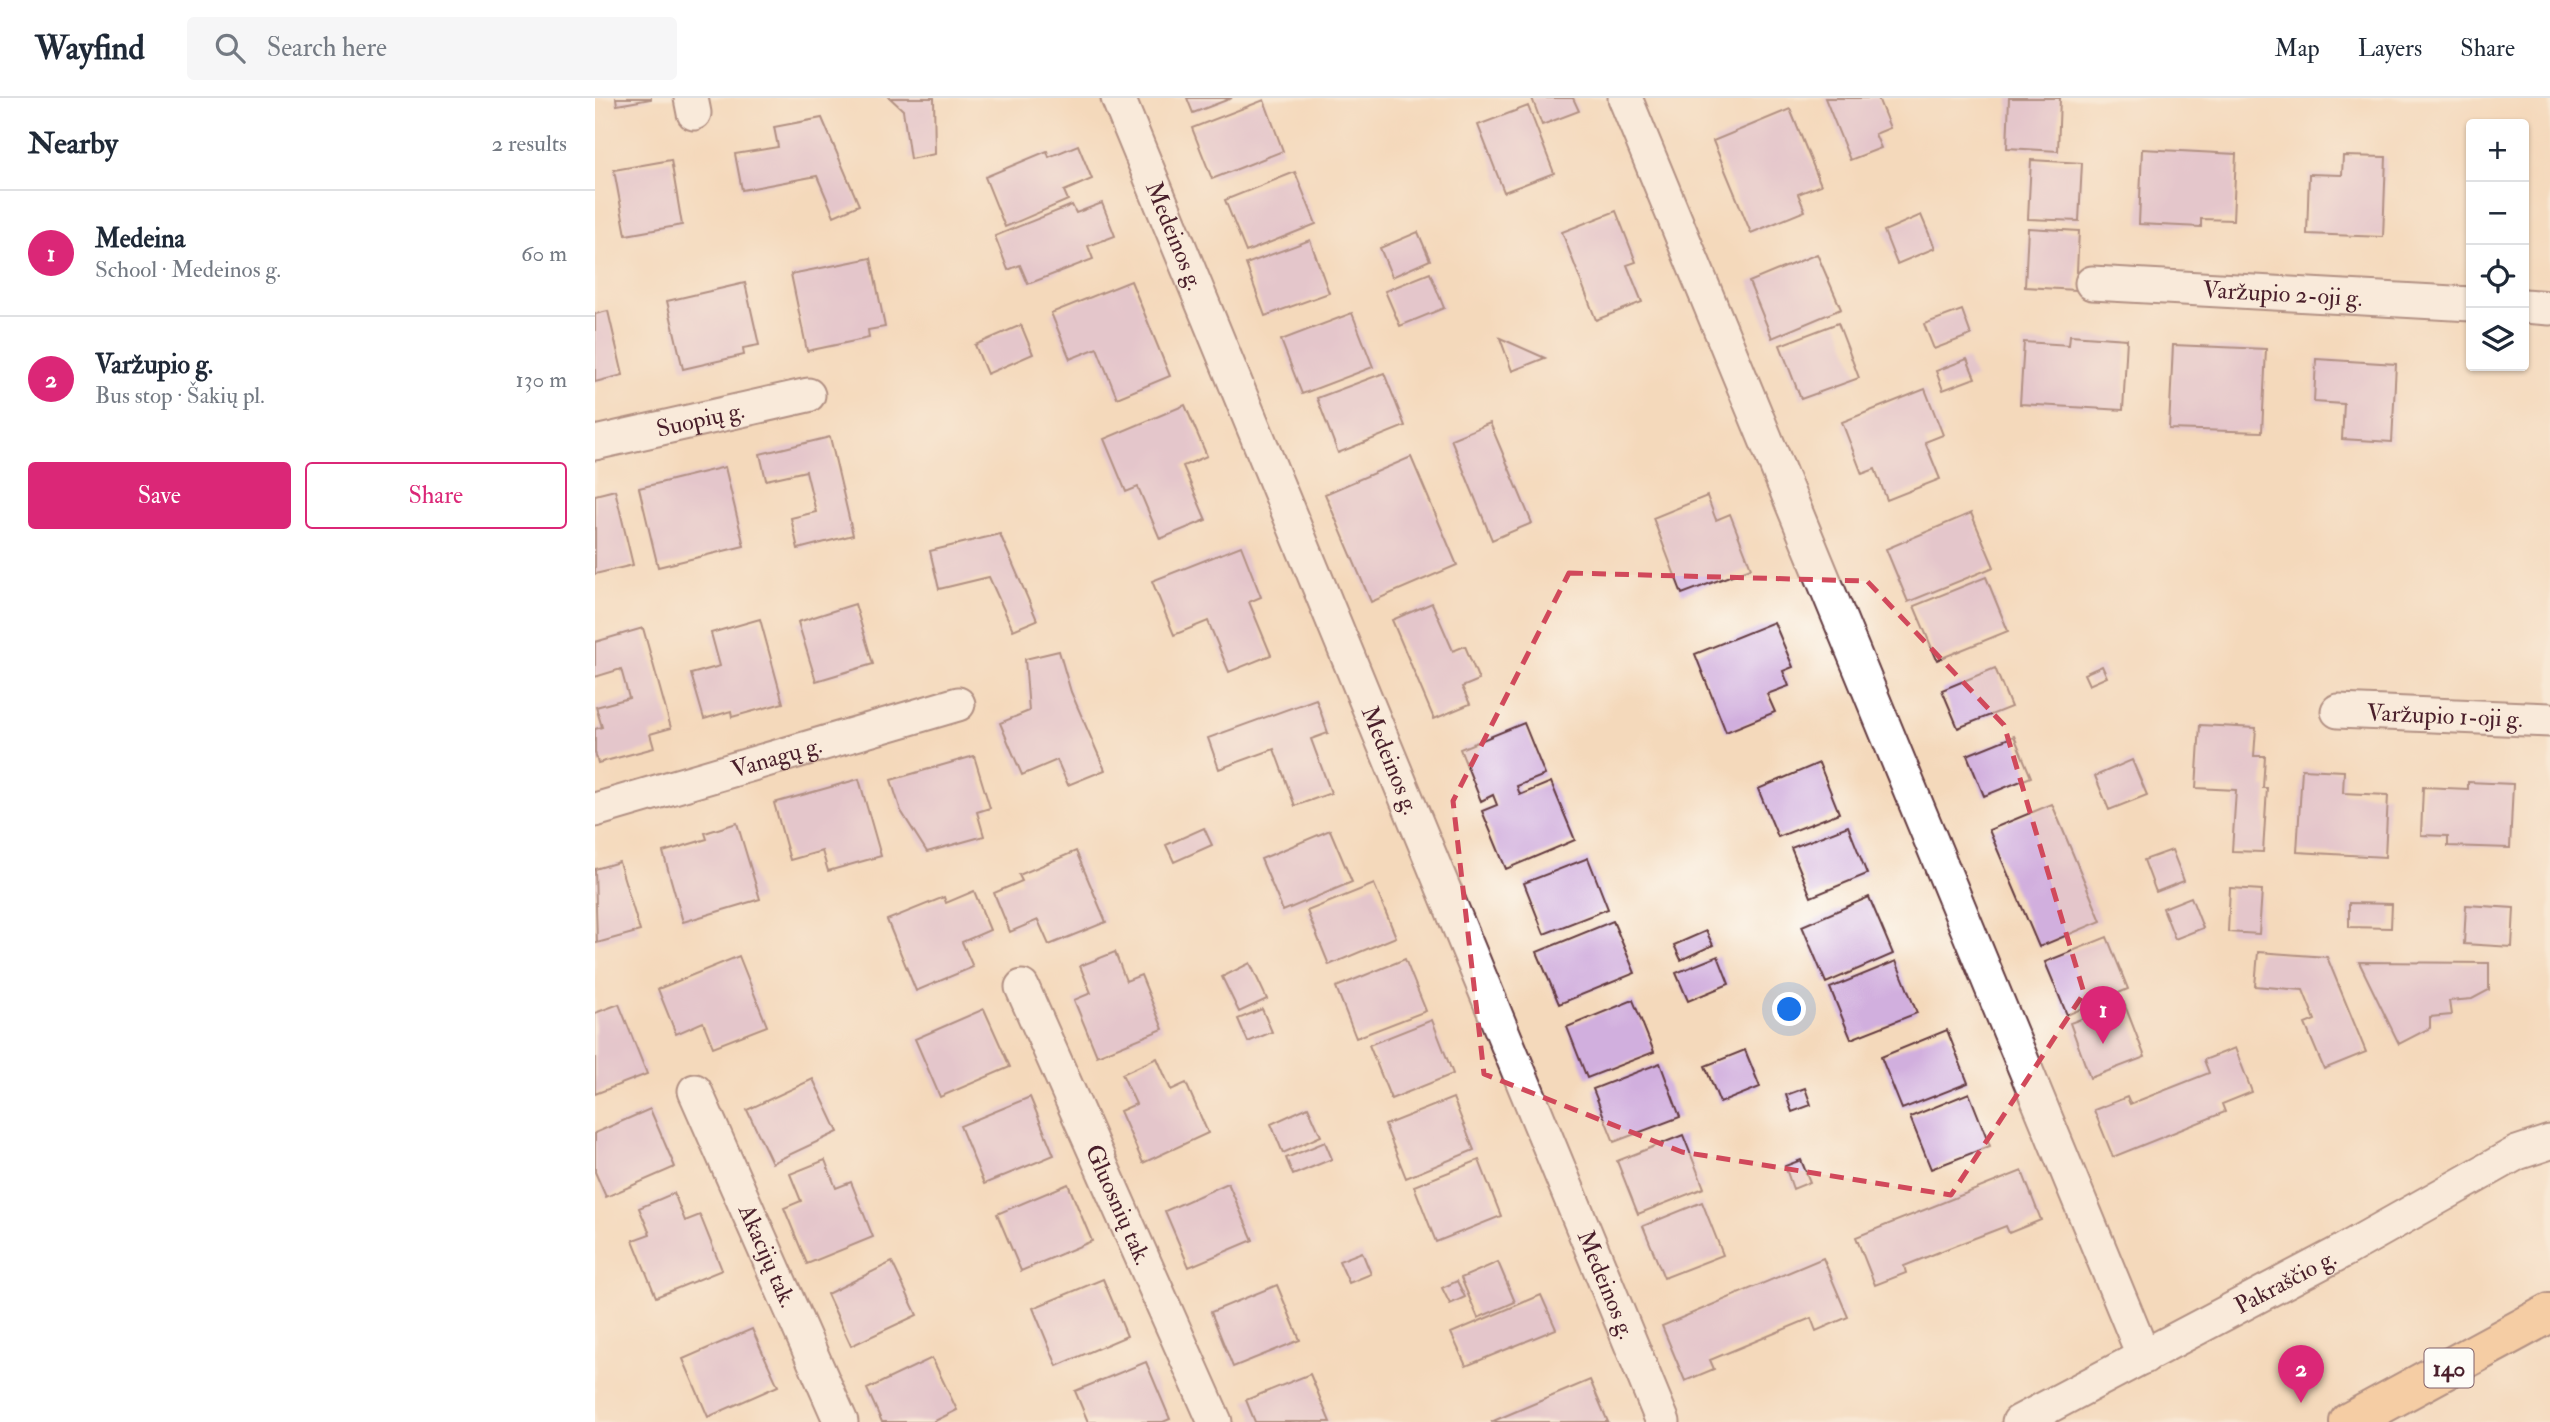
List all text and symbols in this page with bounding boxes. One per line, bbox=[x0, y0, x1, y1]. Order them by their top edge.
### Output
search box bbox=[187, 17, 677, 80]
text: Wayfind bbox=[35, 28, 145, 69]
icon: search bbox=[211, 29, 249, 67]
text: Search here bbox=[267, 32, 387, 64]
text: Map bbox=[2275, 33, 2320, 64]
text: Layers bbox=[2358, 33, 2422, 64]
text: Share bbox=[2460, 33, 2515, 64]
map controls bbox=[2466, 119, 2529, 371]
button: + bbox=[2466, 119, 2529, 182]
text: Nearby bbox=[28, 125, 118, 162]
text: 2 results bbox=[492, 129, 567, 158]
street label: Medeinos g. bbox=[1138, 177, 1210, 295]
button: − bbox=[2466, 182, 2529, 245]
text: Medeina bbox=[95, 223, 185, 255]
text: 1 bbox=[47, 239, 55, 268]
text: 60 m bbox=[521, 239, 567, 268]
button: locate bbox=[2466, 245, 2529, 308]
text: School · Medeinos g. bbox=[95, 255, 281, 284]
street label: Varžupio 2-oji g. bbox=[2202, 274, 2363, 314]
button: layers bbox=[2466, 308, 2529, 371]
text: Varžupio g. bbox=[95, 349, 213, 381]
text: 2 bbox=[45, 365, 57, 394]
text: 130 m bbox=[515, 365, 567, 394]
text: Bus stop · Šakių pl. bbox=[95, 381, 265, 410]
street label: Suopių g. bbox=[653, 395, 747, 445]
button: Save bbox=[28, 462, 291, 529]
button: Share bbox=[305, 462, 567, 529]
street label: Varžupio 1-oji g. bbox=[2366, 697, 2524, 735]
street label: Medeinos g. bbox=[1354, 701, 1426, 819]
street label: Vanagų g. bbox=[728, 730, 826, 785]
pin: 1 bbox=[2080, 986, 2126, 1044]
your location bbox=[1772, 992, 1806, 1026]
street label: Gluosnių tak. bbox=[1078, 1140, 1158, 1270]
street label: Akacijų tak. bbox=[731, 1199, 803, 1312]
street label: Medeinos g. bbox=[1570, 1226, 1642, 1343]
street label: Pakraščio g. bbox=[2229, 1242, 2342, 1322]
pin: 2 bbox=[2278, 1345, 2324, 1403]
road number: 140 bbox=[2424, 1348, 2473, 1387]

